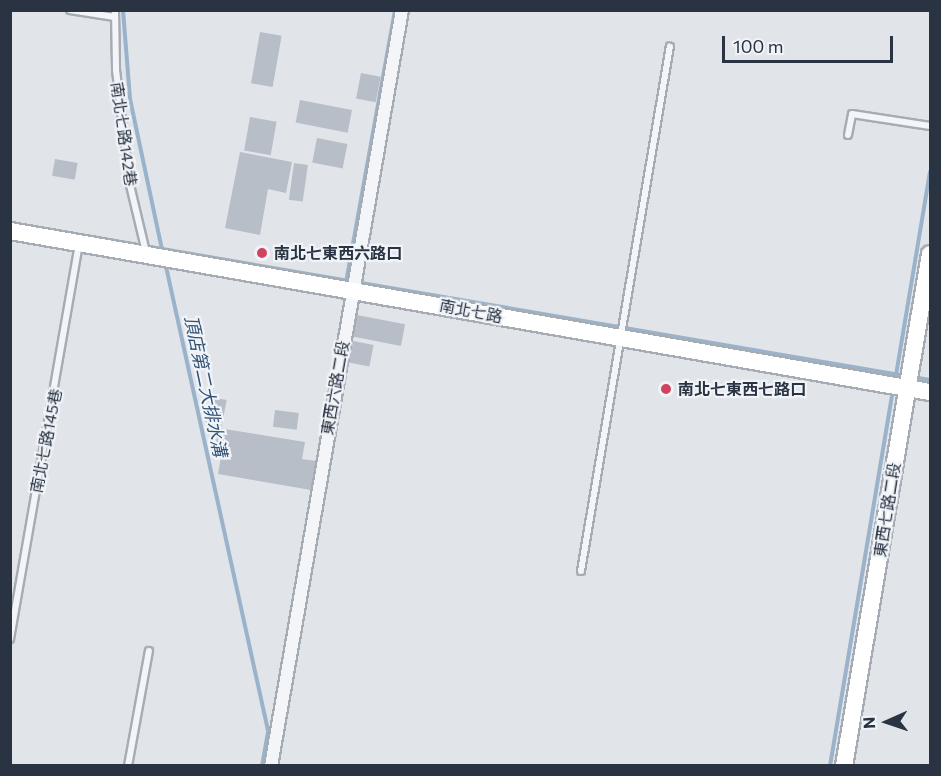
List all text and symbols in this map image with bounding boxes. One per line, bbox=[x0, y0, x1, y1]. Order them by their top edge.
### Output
scale bar bbox=[725, 24, 896, 62]
text: 100 m bbox=[733, 35, 783, 57]
street label: 南北七路142巷 bbox=[107, 81, 141, 187]
place label: 南北七東西六路口 bbox=[274, 243, 402, 263]
marker: 南北七東西六路口 bbox=[255, 246, 269, 260]
street label: 南北七路 bbox=[438, 295, 504, 327]
water label: 頂店第二大排水溝 bbox=[180, 313, 232, 459]
street label: 東西六路二段 bbox=[317, 339, 353, 437]
place label: 南北七東西七路口 bbox=[678, 379, 806, 399]
marker: 南北七東西七路口 bbox=[659, 382, 673, 396]
street label: 南北七路145巷 bbox=[26, 387, 66, 495]
street label: 東西七路二段 bbox=[870, 461, 904, 559]
north arrow bbox=[857, 692, 917, 752]
text: N bbox=[859, 716, 878, 729]

